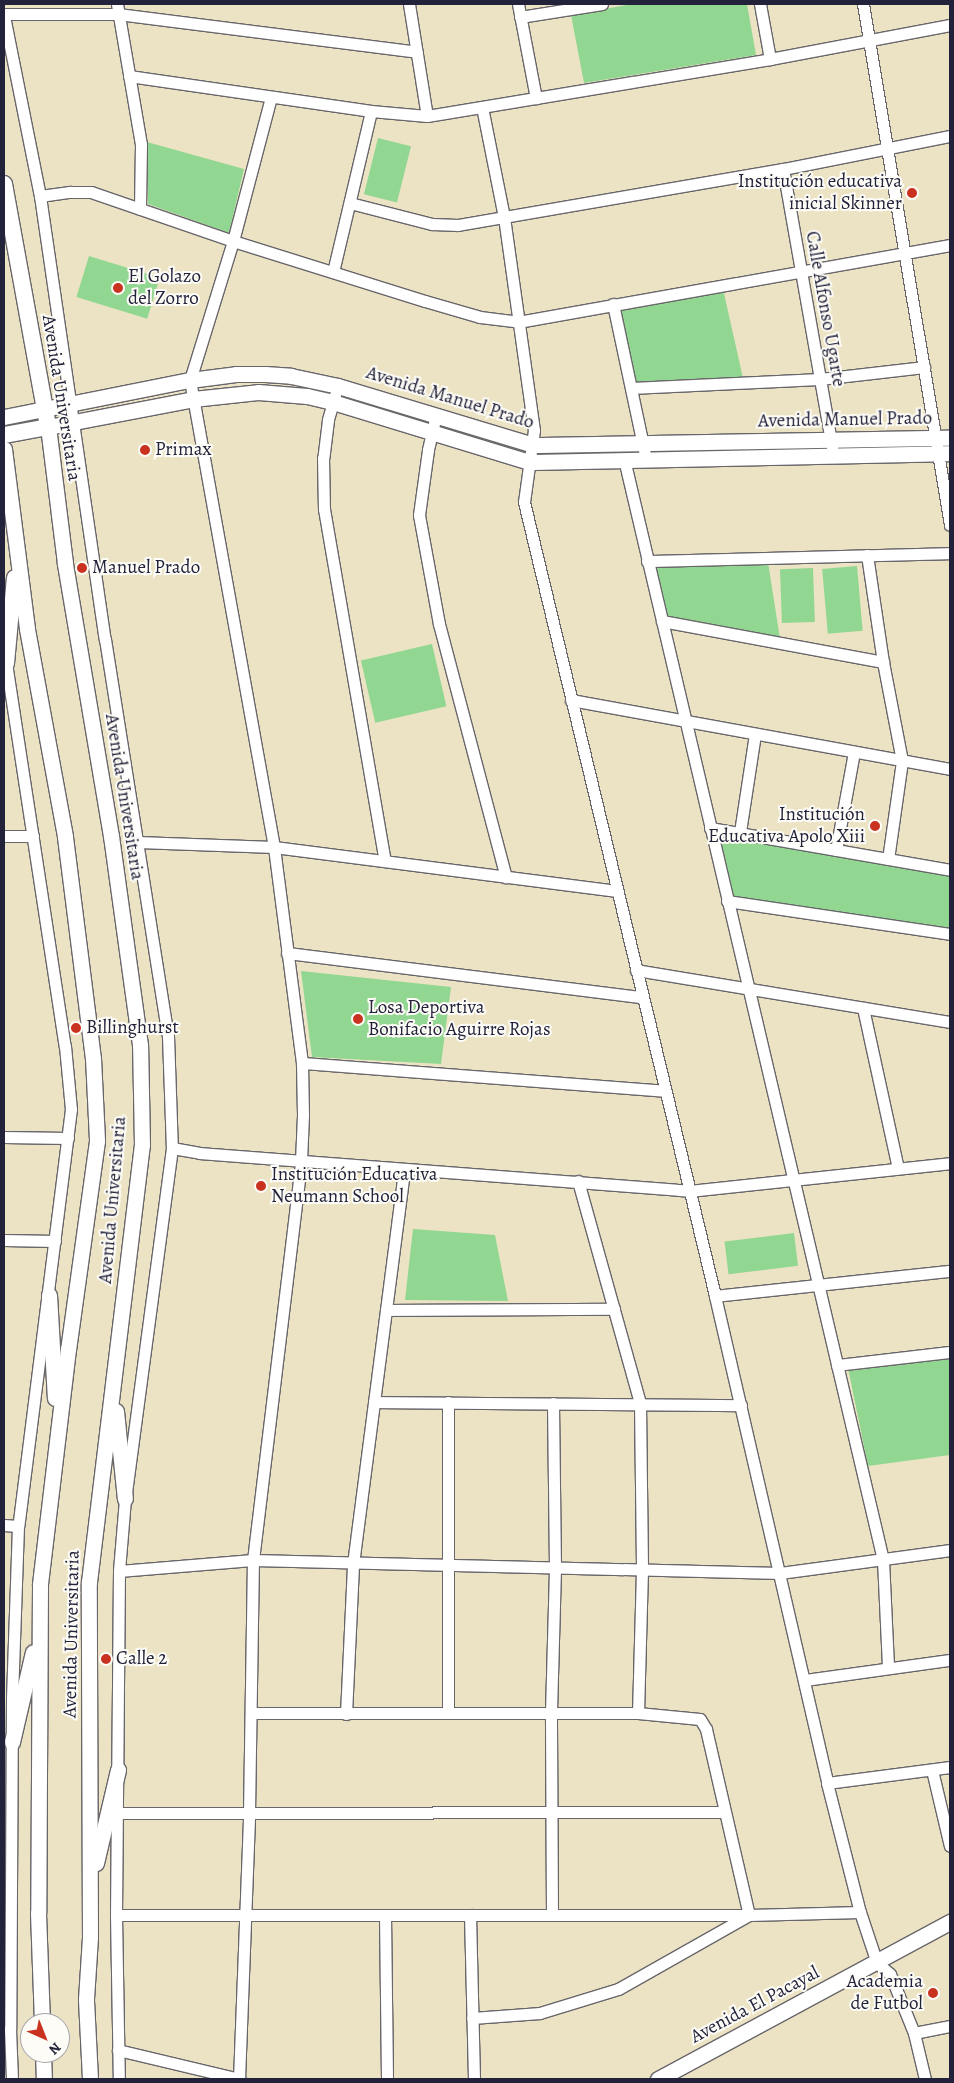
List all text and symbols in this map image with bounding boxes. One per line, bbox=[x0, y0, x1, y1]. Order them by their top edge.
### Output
place label: Institución educativa inicial Skinner bbox=[738, 171, 902, 215]
marker: Institución educativa inicial Skinner bbox=[906, 187, 918, 199]
street label: Calle Alfonso Ugarte bbox=[800, 229, 850, 389]
place label: El Golazo del Zorro bbox=[128, 266, 201, 310]
marker: El Golazo del Zorro bbox=[112, 282, 124, 294]
street label: Avenida Universitaria bbox=[37, 313, 85, 483]
street label: Avenida Manuel Prado bbox=[363, 362, 537, 434]
street label: Avenida Manuel Prado bbox=[758, 407, 932, 433]
place label: Primax bbox=[155, 439, 212, 461]
marker: Primax bbox=[139, 444, 151, 456]
place label: Manuel Prado bbox=[92, 557, 200, 579]
marker: Manuel Prado bbox=[76, 562, 88, 574]
street label: Avenida Universitaria bbox=[100, 712, 148, 882]
place label: Institución Educativa Apolo Xiii bbox=[708, 804, 865, 848]
marker: Institución Educativa Apolo Xiii bbox=[869, 820, 881, 832]
place label: Losa Deportiva Bonifacio Aguirre Rojas bbox=[368, 997, 551, 1041]
marker: Losa Deportiva Bonifacio Aguirre Rojas bbox=[352, 1013, 364, 1025]
place label: Billinghurst bbox=[86, 1017, 179, 1039]
marker: Billinghurst bbox=[70, 1022, 82, 1034]
street label: Avenida Universitaria bbox=[94, 1115, 132, 1285]
place label: Institución Educativa Neumann School bbox=[271, 1164, 438, 1208]
marker: Institución Educativa Neumann School bbox=[255, 1180, 267, 1192]
street label: Avenida Universitaria bbox=[59, 1550, 85, 1718]
place label: Calle 2 bbox=[116, 1648, 167, 1670]
marker: Calle 2 bbox=[100, 1653, 112, 1665]
street label: Avenida El Pacayal bbox=[687, 1961, 823, 2049]
place label: Academia de Futbol bbox=[847, 1971, 923, 2015]
marker: Academia de Futbol bbox=[927, 1987, 939, 1999]
north arrow bbox=[20, 2013, 70, 2063]
text: N bbox=[45, 2038, 65, 2059]

